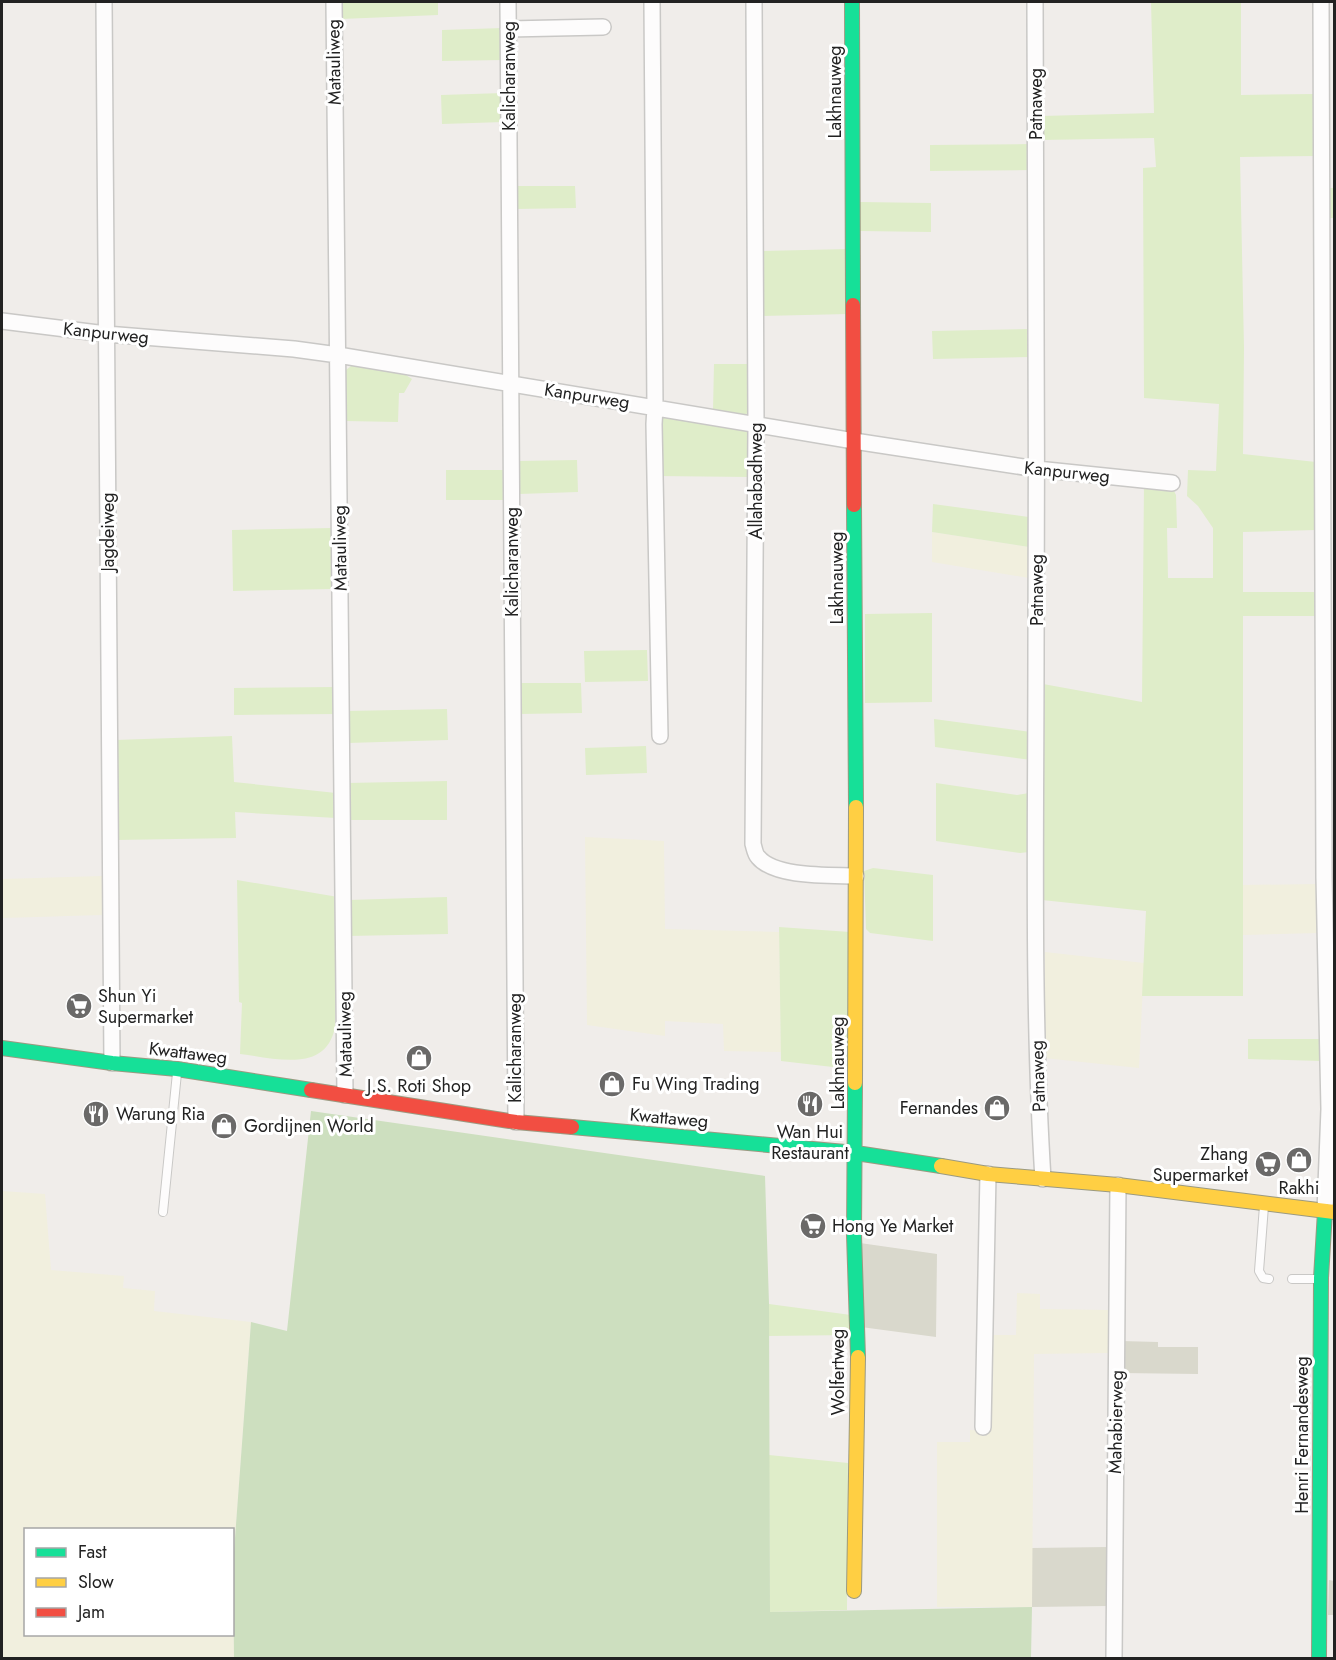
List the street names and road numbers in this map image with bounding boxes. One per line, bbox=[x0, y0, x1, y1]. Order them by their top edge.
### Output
street label: Matauliweg bbox=[320, 19, 348, 105]
street label: Kalicharanweg bbox=[496, 21, 522, 131]
street label: Lakhnauweg bbox=[822, 45, 848, 139]
street label: Patnaweg bbox=[1023, 68, 1049, 140]
street label: Kanpurweg bbox=[62, 316, 150, 350]
street label: Kanpurweg bbox=[542, 376, 632, 416]
street label: Allahabadhweg bbox=[743, 423, 769, 539]
street label: Kanpurweg bbox=[1023, 455, 1111, 489]
street label: Jagdeiweg bbox=[95, 493, 121, 573]
street label: Matauliweg bbox=[326, 505, 354, 591]
street label: Kalicharanweg bbox=[499, 507, 525, 617]
street label: Lakhnauweg bbox=[824, 531, 850, 625]
street label: Patnaweg bbox=[1024, 554, 1050, 626]
street label: Matauliweg bbox=[331, 991, 359, 1077]
street label: Kalicharanweg bbox=[502, 993, 528, 1103]
street label: Lakhnauweg bbox=[825, 1016, 851, 1110]
street label: Kwattaweg bbox=[147, 1035, 229, 1071]
street label: Patnaweg bbox=[1024, 1040, 1052, 1112]
street label: Kwattaweg bbox=[629, 1102, 709, 1134]
street label: Wolfertweg bbox=[825, 1329, 851, 1415]
street label: Henri Fernandesweg bbox=[1289, 1356, 1315, 1514]
street label: Mahabierweg bbox=[1102, 1370, 1130, 1474]

